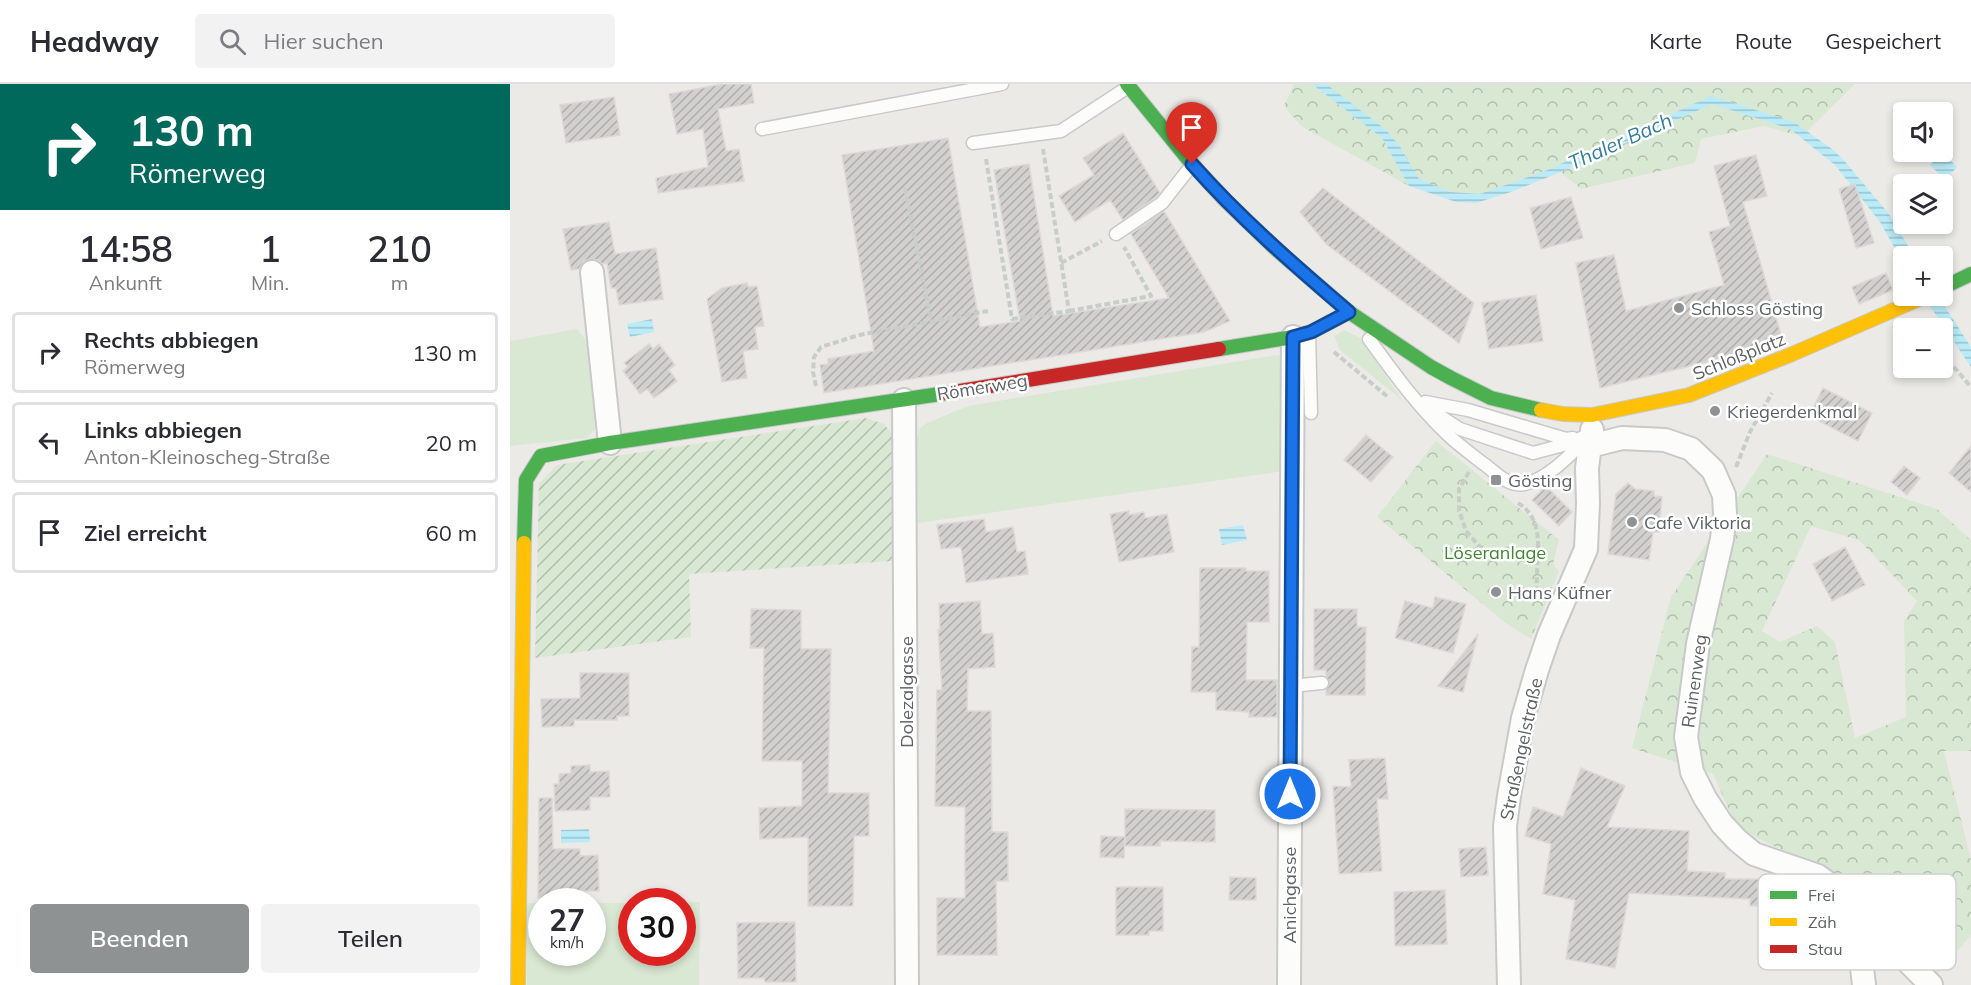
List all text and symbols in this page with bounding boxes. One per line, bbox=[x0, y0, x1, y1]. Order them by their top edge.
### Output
search box bbox=[195, 14, 615, 68]
text: Headway bbox=[30, 24, 159, 59]
icon: search bbox=[216, 25, 249, 58]
text: Hier suchen bbox=[264, 27, 384, 55]
text: Karte bbox=[1649, 28, 1702, 54]
text: Route bbox=[1735, 28, 1792, 54]
text: Gespeichert bbox=[1825, 28, 1941, 54]
pin bbox=[1166, 102, 1217, 164]
map controls bbox=[1893, 102, 1953, 378]
button: sound bbox=[1893, 102, 1953, 162]
text: 130 m bbox=[129, 104, 254, 157]
water label: Thaler Bach bbox=[1564, 107, 1676, 175]
icon: right bbox=[30, 108, 108, 186]
icon: arrive bbox=[1175, 111, 1208, 144]
text: Römerweg bbox=[129, 156, 266, 190]
button: layers bbox=[1893, 174, 1953, 234]
text: 14:58 bbox=[78, 226, 173, 271]
text: 1 bbox=[259, 226, 281, 271]
text: 210 bbox=[367, 226, 432, 271]
button: + bbox=[1893, 246, 1953, 306]
text: Ankunft bbox=[89, 270, 162, 295]
text: Min. bbox=[251, 270, 289, 295]
text: m bbox=[391, 270, 408, 295]
place label: Schloss Gösting bbox=[1691, 297, 1823, 320]
marker: Schloss Gösting bbox=[1672, 301, 1686, 315]
button: − bbox=[1893, 318, 1953, 378]
text: Rechts abbiegen bbox=[84, 326, 259, 354]
street label: Schloßplatz bbox=[1689, 327, 1789, 385]
icon: right bbox=[33, 336, 66, 369]
text: 130 m bbox=[412, 339, 477, 367]
text: Römerweg bbox=[84, 354, 186, 379]
street label: Römerweg bbox=[935, 368, 1029, 406]
place label: Kriegerdenkmal bbox=[1727, 400, 1857, 423]
marker: Kriegerdenkmal bbox=[1708, 404, 1722, 418]
text: Links abbiegen bbox=[84, 416, 242, 444]
icon: left bbox=[33, 426, 66, 459]
text: 20 m bbox=[426, 429, 477, 457]
text: Anton-Kleinoscheg-Straße bbox=[84, 444, 330, 469]
place label: Gösting bbox=[1508, 469, 1572, 492]
marker: Gösting bbox=[1489, 473, 1503, 487]
place label: Cafe Viktoria bbox=[1644, 511, 1751, 534]
marker: Cafe Viktoria bbox=[1625, 515, 1639, 529]
icon: arrive bbox=[33, 516, 66, 549]
text: Ziel erreicht bbox=[84, 519, 207, 547]
text: 60 m bbox=[426, 519, 477, 547]
park label: Löseranlage bbox=[1444, 541, 1546, 564]
place label: Hans Küfner bbox=[1508, 581, 1612, 604]
marker: Hans Küfner bbox=[1489, 585, 1503, 599]
street label: Ruinenweg bbox=[1676, 633, 1712, 729]
street label: Dolezalgasse bbox=[895, 636, 918, 748]
street label: Straßengelstraße bbox=[1495, 676, 1547, 822]
position arrow bbox=[1258, 762, 1322, 826]
street label: Anichgasse bbox=[1278, 847, 1301, 943]
legend bbox=[1758, 874, 1956, 970]
text: Frei bbox=[1808, 885, 1835, 905]
speed limit sign: 30 bbox=[618, 888, 696, 966]
text: 27 bbox=[549, 901, 585, 939]
button: Beenden bbox=[30, 904, 249, 973]
button: Teilen bbox=[261, 904, 480, 973]
text: Zäh bbox=[1808, 912, 1837, 932]
text: km/h bbox=[550, 933, 584, 952]
text: Stau bbox=[1808, 939, 1842, 959]

